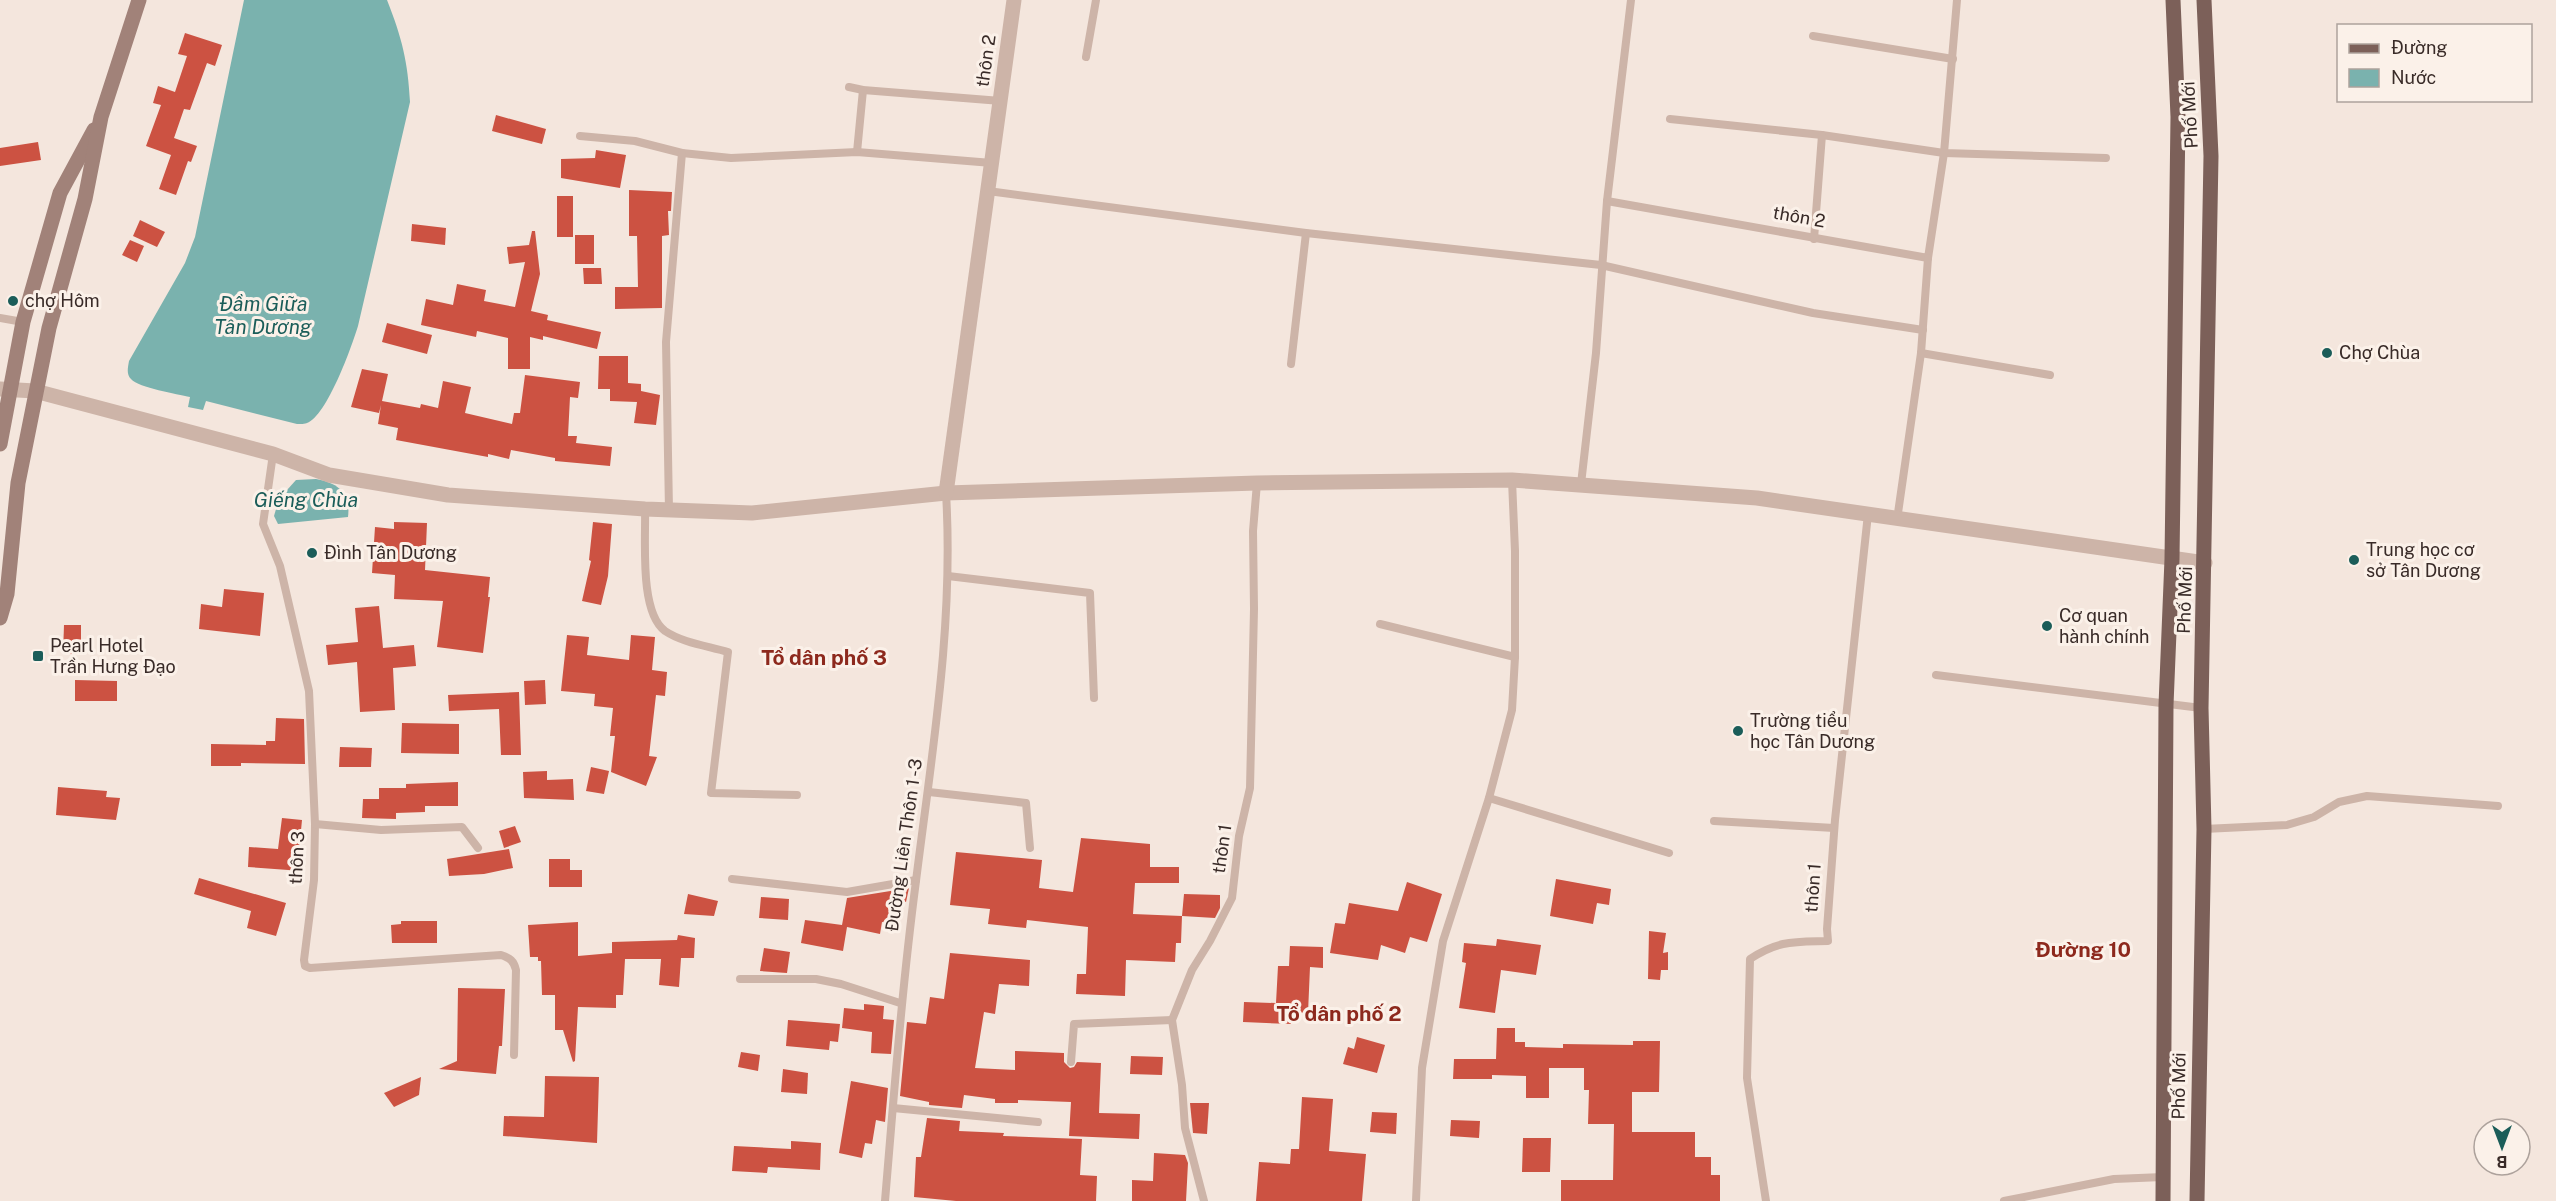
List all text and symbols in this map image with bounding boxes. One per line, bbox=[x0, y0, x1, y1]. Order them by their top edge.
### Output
legend bbox=[2337, 24, 2532, 102]
street label: thôn 2 bbox=[971, 33, 1000, 89]
text: Đường bbox=[2391, 37, 2448, 58]
text: Nước bbox=[2391, 67, 2436, 88]
street label: Phố Mới bbox=[2177, 81, 2202, 149]
street label: thôn 2 bbox=[1771, 202, 1827, 231]
place label: chợ Hôm bbox=[25, 290, 100, 311]
water label: Đầm Giữa Tân Dương bbox=[214, 292, 312, 339]
marker: chợ Hôm bbox=[6, 294, 20, 308]
place label: Chợ Chùa bbox=[2339, 342, 2420, 363]
marker: Chợ Chùa bbox=[2320, 346, 2334, 360]
water label: Giếng Chùa bbox=[254, 488, 358, 512]
place label: Trung học cơ sở Tân Dương bbox=[2366, 539, 2481, 581]
place label: Đình Tân Dương bbox=[324, 542, 457, 563]
marker: Đình Tân Dương bbox=[305, 546, 319, 560]
marker: Trung học cơ sở Tân Dương bbox=[2347, 553, 2361, 567]
street label: Phố Mới bbox=[2173, 566, 2196, 634]
place label: Cơ quan hành chính bbox=[2059, 605, 2149, 647]
marker: Cơ quan hành chính bbox=[2040, 619, 2054, 633]
place label: Pearl Hotel Trần Hưng Đạo bbox=[50, 635, 176, 677]
district label: Tổ dân phố 3 bbox=[761, 645, 887, 670]
marker: Pearl Hotel Trần Hưng Đạo bbox=[31, 649, 45, 663]
place label: Trường tiểu học Tân Dương bbox=[1750, 710, 1875, 752]
marker: Trường tiểu học Tân Dương bbox=[1731, 724, 1745, 738]
street label: Đường Liên Thôn 1 -3 bbox=[881, 757, 926, 933]
street label: thôn 1 bbox=[1208, 823, 1235, 875]
street label: thôn 3 bbox=[285, 831, 308, 885]
street label: thôn 1 bbox=[1800, 862, 1825, 913]
district label: Đường 10 bbox=[2035, 937, 2131, 962]
district label: Tổ dân phố 2 bbox=[1276, 1001, 1402, 1026]
street label: Phố Mới bbox=[2167, 1052, 2190, 1120]
north arrow bbox=[2472, 1117, 2532, 1177]
text: B bbox=[2496, 1152, 2507, 1171]

